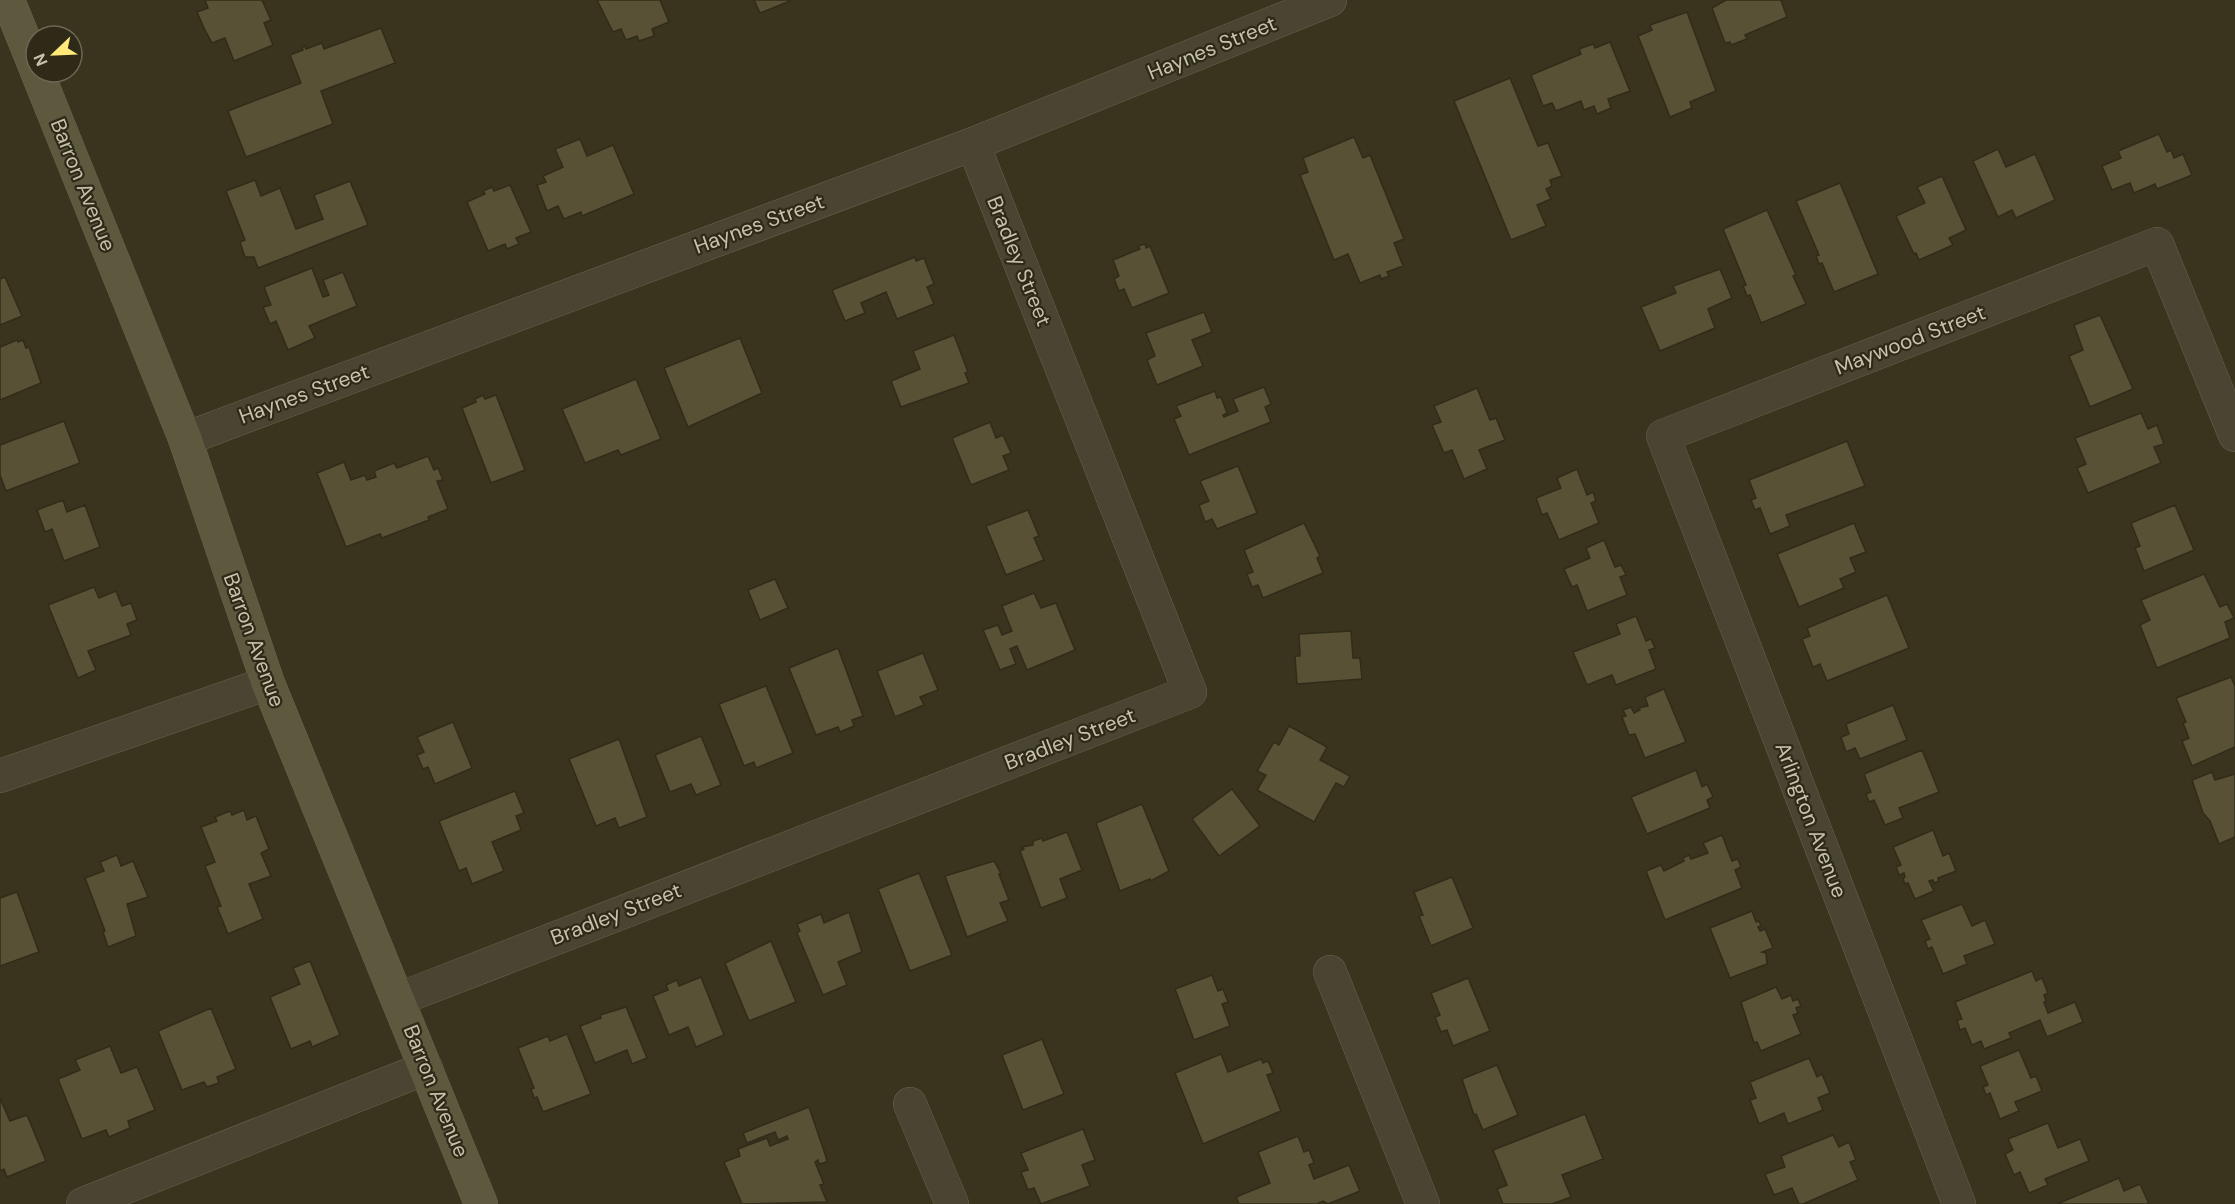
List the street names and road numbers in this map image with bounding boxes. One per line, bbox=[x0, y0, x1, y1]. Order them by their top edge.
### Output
street label: Haynes Street bbox=[1143, 9, 1281, 87]
street label: Barron Avenue bbox=[44, 115, 122, 256]
street label: Haynes Street bbox=[690, 187, 828, 261]
street label: Bradley Street bbox=[980, 192, 1058, 330]
street label: Maywood Street bbox=[1831, 298, 1989, 382]
street label: Haynes Street bbox=[235, 357, 373, 431]
street label: Barron Avenue bbox=[217, 569, 291, 711]
street label: Bradley Street bbox=[1001, 701, 1139, 777]
street label: Arlington Avenue bbox=[1768, 738, 1854, 902]
street label: Bradley Street bbox=[547, 876, 685, 952]
street label: Barron Avenue bbox=[397, 1021, 475, 1162]

